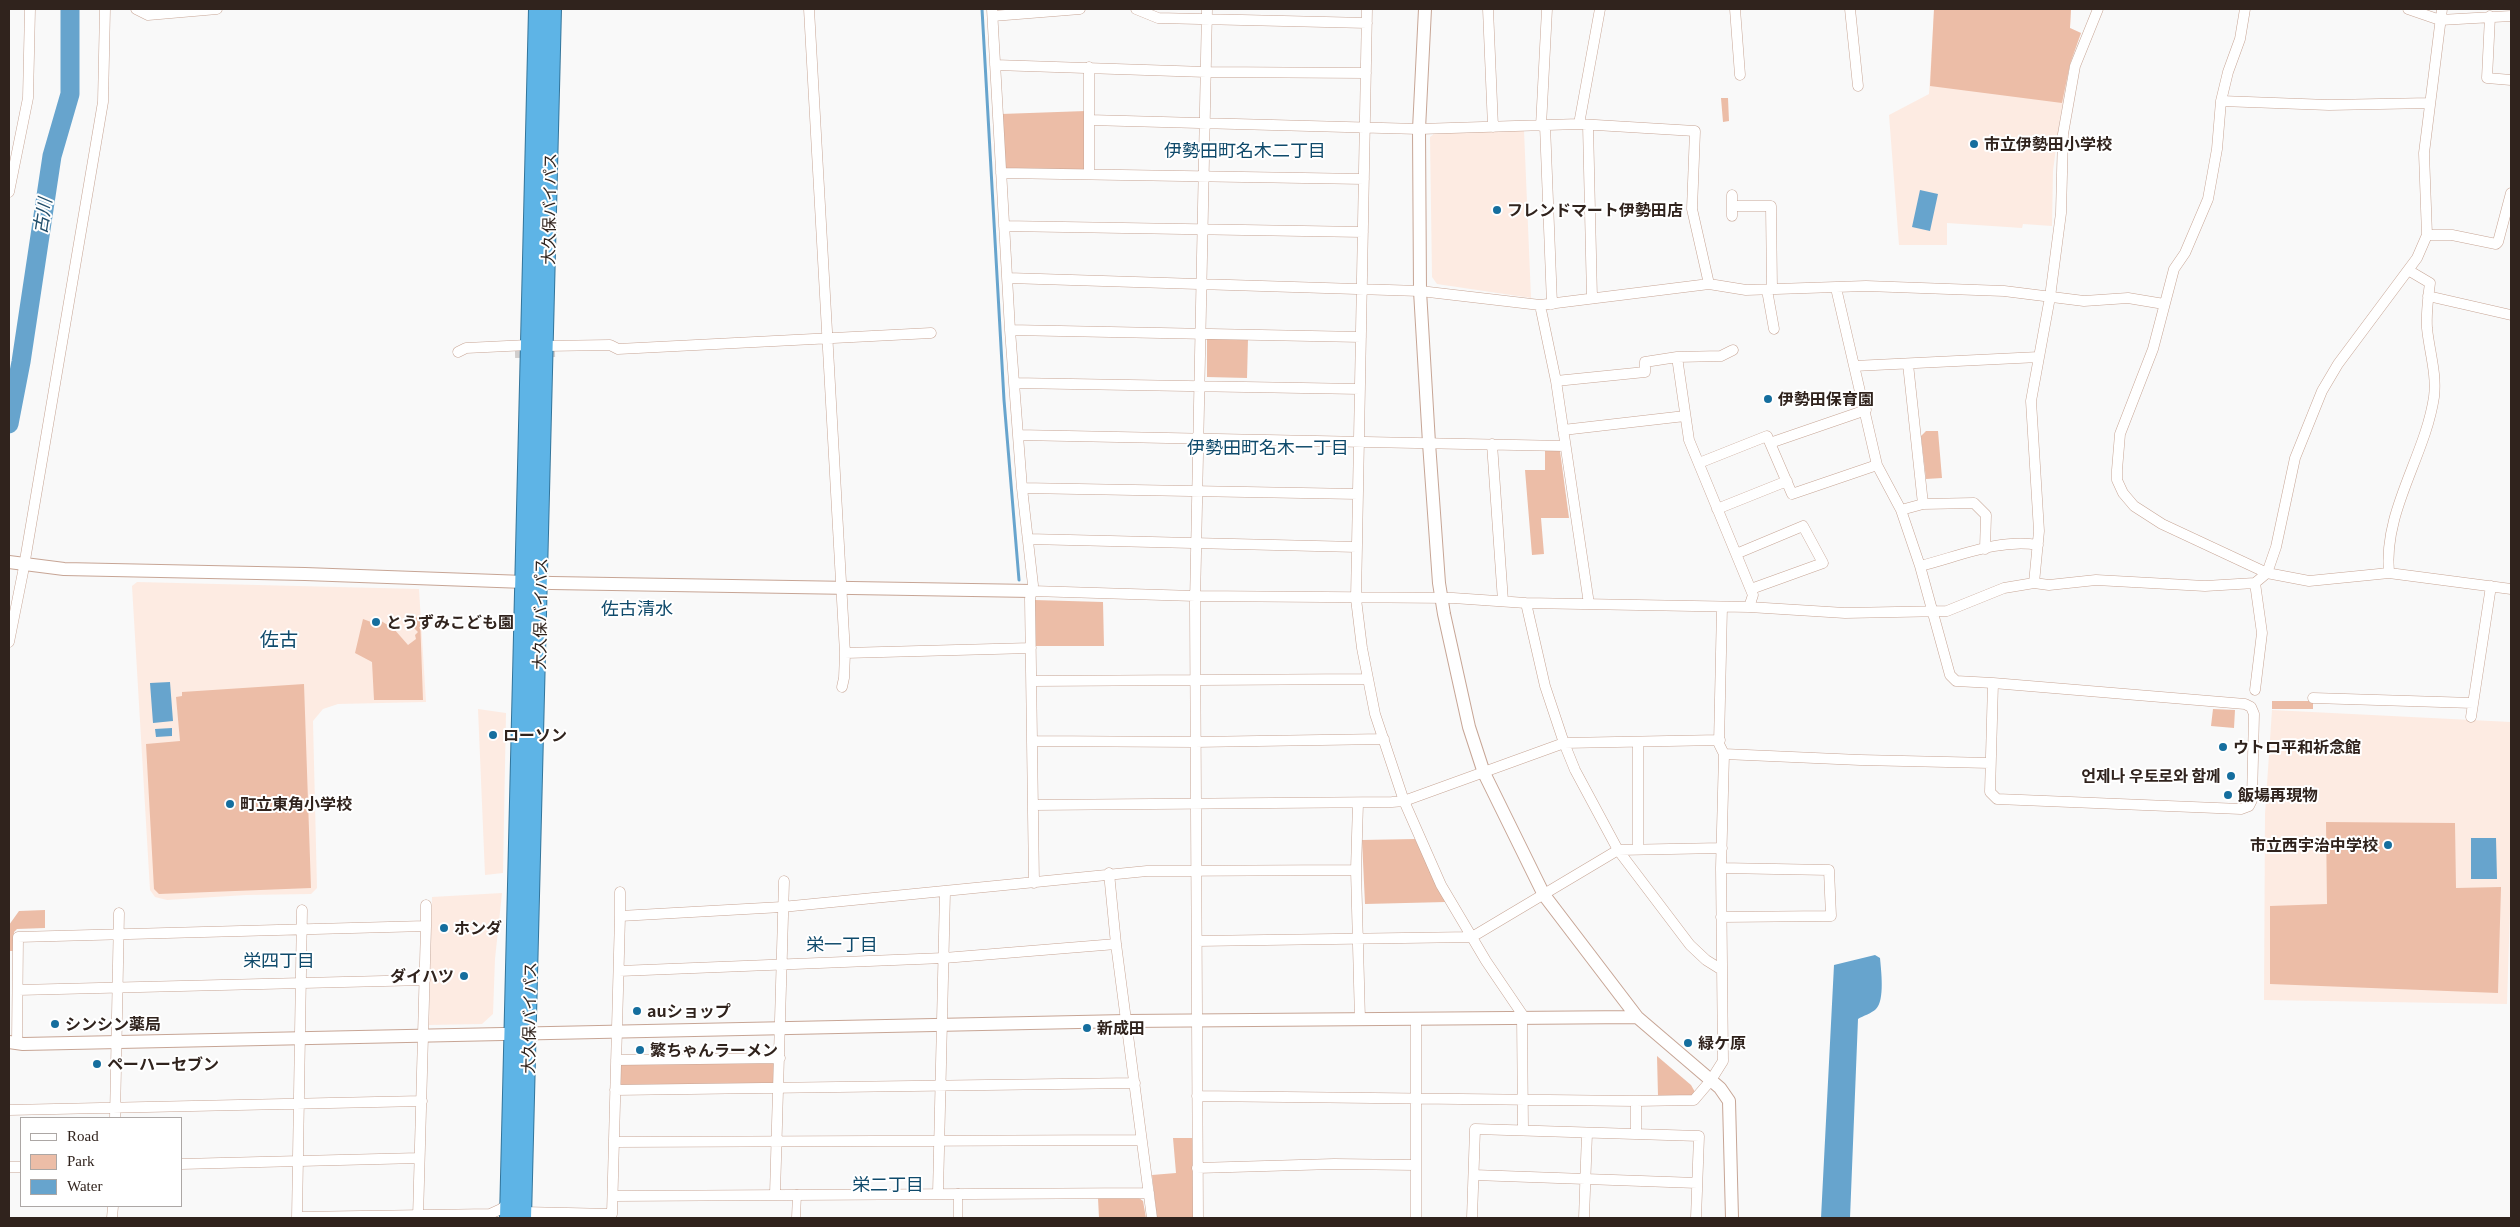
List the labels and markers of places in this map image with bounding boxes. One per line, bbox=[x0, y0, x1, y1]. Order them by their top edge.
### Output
place label: 市立伊勢田小学校 bbox=[1984, 134, 2112, 154]
marker: 市立伊勢田小学校 bbox=[1968, 138, 1980, 150]
place label: フレンドマート伊勢田店 bbox=[1507, 200, 1683, 220]
marker: フレンドマート伊勢田店 bbox=[1491, 204, 1503, 216]
place label: 伊勢田保育園 bbox=[1778, 389, 1874, 409]
marker: 伊勢田保育園 bbox=[1762, 393, 1774, 405]
place label: とうずみこども園 bbox=[386, 612, 514, 632]
marker: とうずみこども園 bbox=[370, 616, 382, 628]
place label: ローソン bbox=[503, 725, 567, 745]
marker: ローソン bbox=[487, 729, 499, 741]
place label: ウトロ平和祈念館 bbox=[2233, 737, 2361, 757]
marker: ウトロ平和祈念館 bbox=[2217, 741, 2229, 753]
place label: 언제나 우토로와 함께 bbox=[2081, 766, 2221, 786]
marker: 언제나 우토로와 함께 bbox=[2225, 770, 2237, 782]
place label: 飯場再現物 bbox=[2238, 785, 2318, 805]
marker: 飯場再現物 bbox=[2222, 789, 2234, 801]
place label: 町立東角小学校 bbox=[240, 794, 352, 814]
marker: 町立東角小学校 bbox=[224, 798, 236, 810]
place label: 市立西宇治中学校 bbox=[2250, 835, 2378, 855]
marker: 市立西宇治中学校 bbox=[2382, 839, 2394, 851]
place label: ホンダ bbox=[454, 918, 502, 938]
marker: ホンダ bbox=[438, 922, 450, 934]
place label: ダイハツ bbox=[390, 966, 454, 986]
marker: ダイハツ bbox=[458, 970, 470, 982]
place label: auショップ bbox=[647, 1001, 731, 1021]
marker: auショップ bbox=[631, 1005, 643, 1017]
place label: シンシン薬局 bbox=[65, 1014, 161, 1034]
marker: シンシン薬局 bbox=[49, 1018, 61, 1030]
place label: 新成田 bbox=[1097, 1018, 1145, 1038]
marker: 新成田 bbox=[1081, 1022, 1093, 1034]
place label: 緑ケ原 bbox=[1698, 1033, 1746, 1053]
marker: 緑ケ原 bbox=[1682, 1037, 1694, 1049]
place label: 繁ちゃんラーメン bbox=[650, 1040, 778, 1060]
marker: 繁ちゃんラーメン bbox=[634, 1044, 646, 1056]
place label: ペーハーセブン bbox=[107, 1054, 219, 1074]
marker: ペーハーセブン bbox=[91, 1058, 103, 1070]

